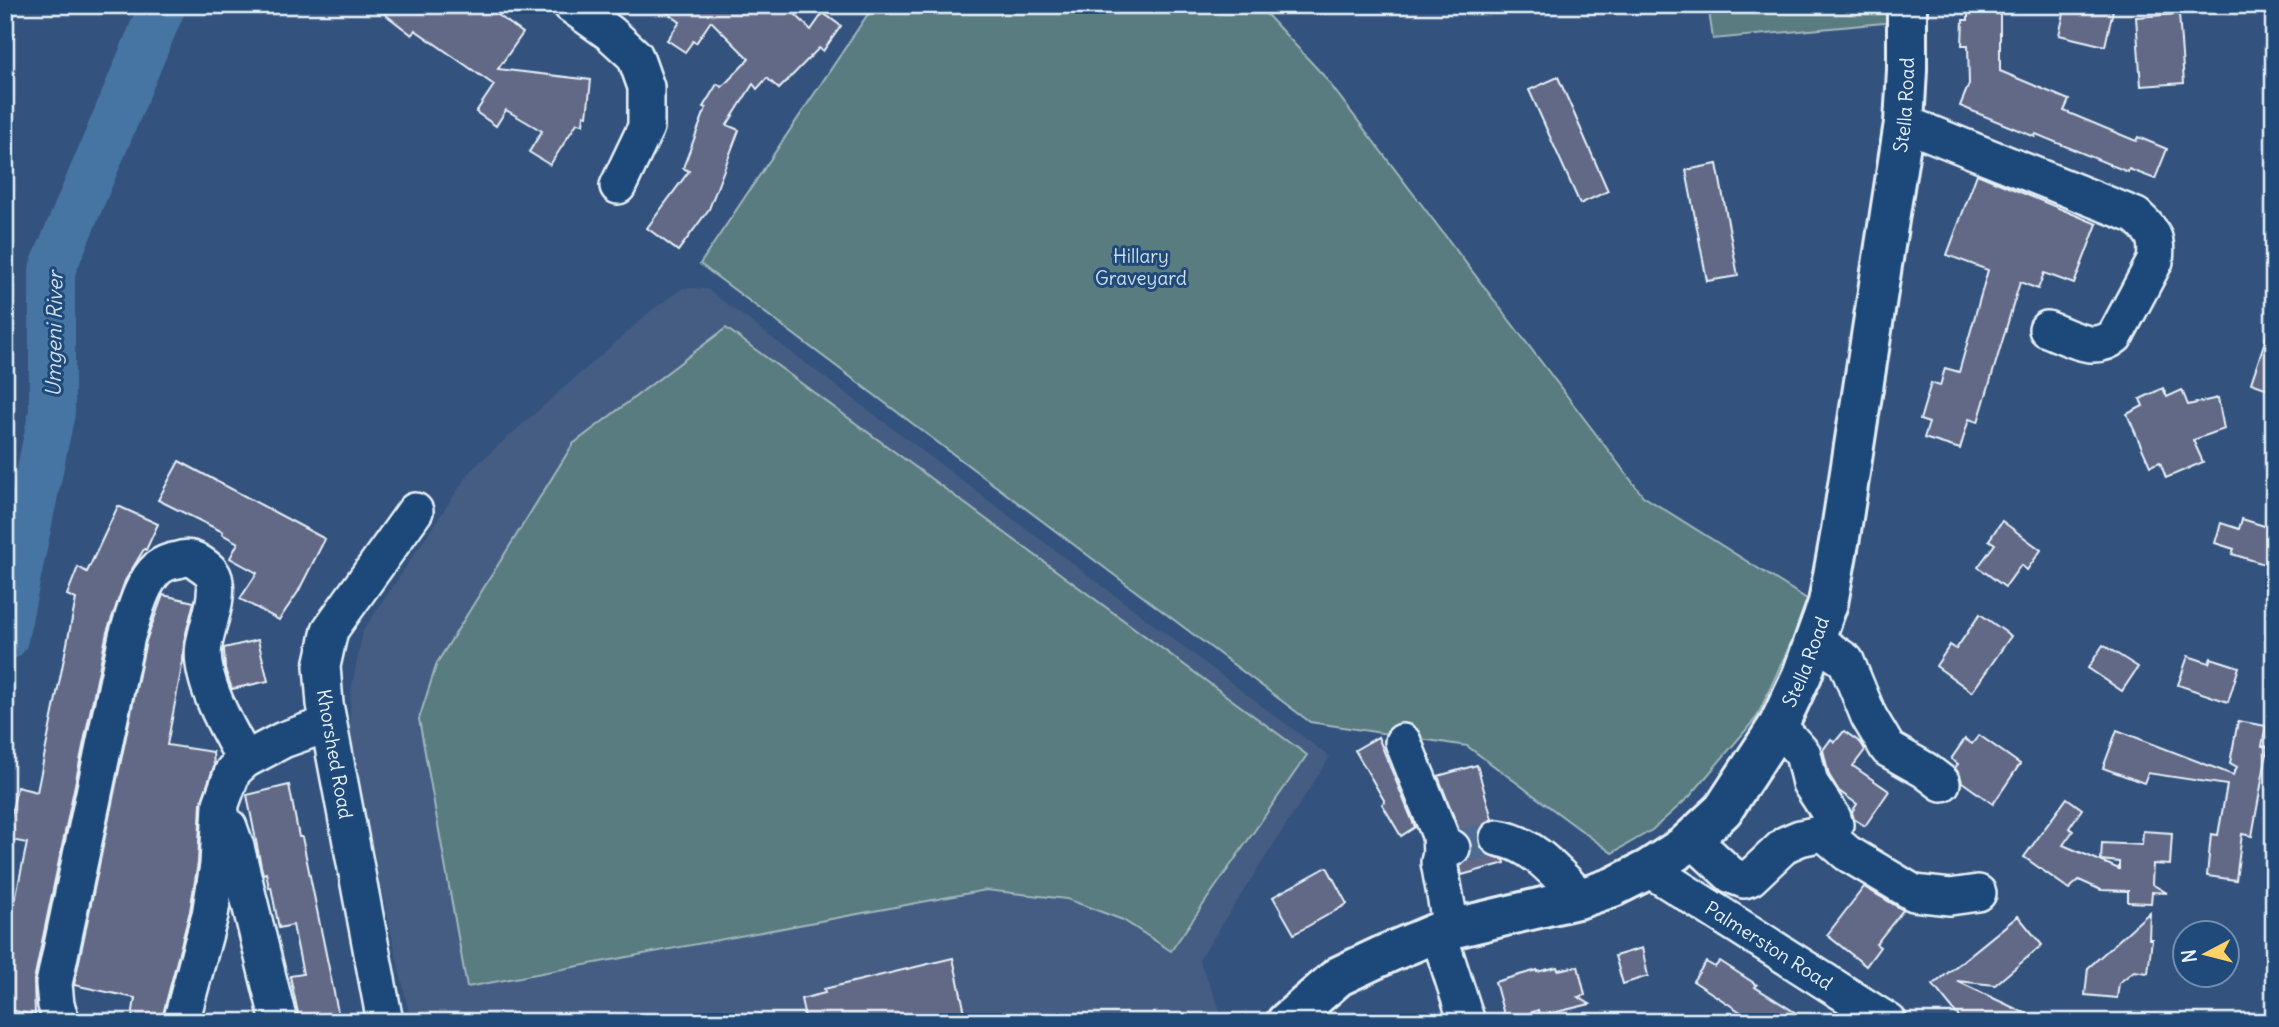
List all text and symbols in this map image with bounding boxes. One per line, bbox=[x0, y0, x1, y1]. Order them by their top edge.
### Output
street label: Stella Road bbox=[1888, 57, 1919, 154]
park label: Hillary Graveyard bbox=[1095, 244, 1187, 290]
water label: Umgeni River bbox=[39, 269, 69, 397]
street label: Stella Road bbox=[1777, 613, 1834, 711]
street label: Khorshed Road bbox=[312, 687, 358, 821]
street label: Palmerston Road bbox=[1700, 896, 1837, 995]
north arrow bbox=[2170, 918, 2240, 988]
text: N bbox=[2176, 948, 2202, 964]

